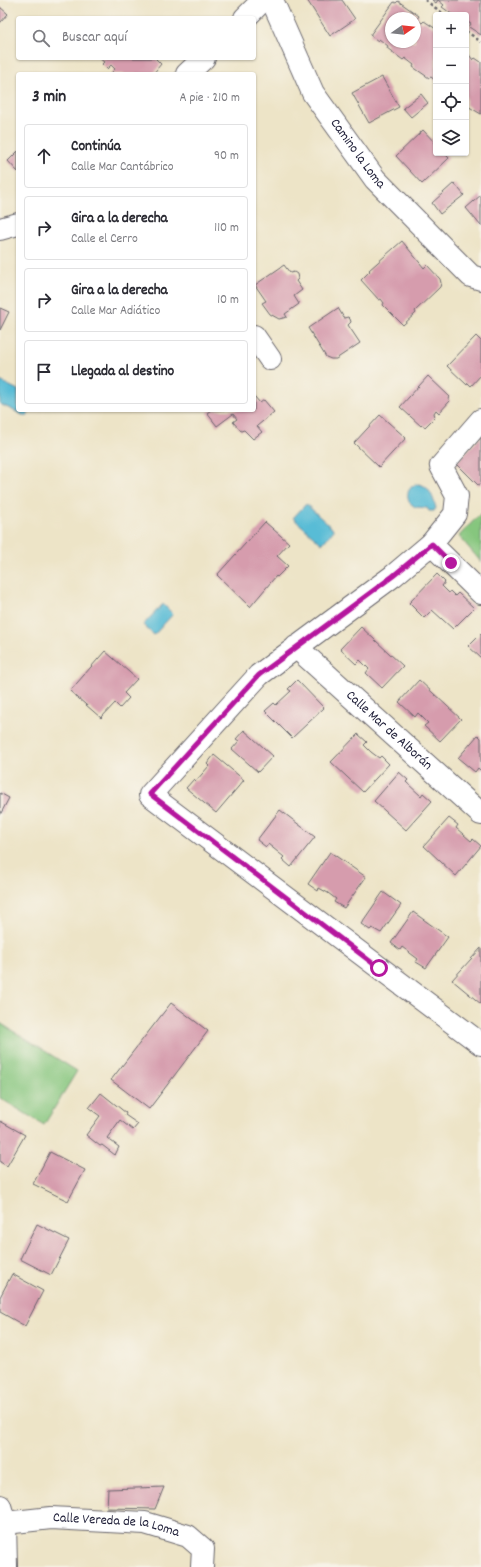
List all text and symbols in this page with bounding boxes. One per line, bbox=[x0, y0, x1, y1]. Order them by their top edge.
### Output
north arrow bbox=[385, 12, 421, 48]
map controls bbox=[433, 12, 469, 156]
button: + bbox=[433, 12, 469, 48]
search box bbox=[16, 16, 256, 60]
icon: search bbox=[30, 27, 52, 49]
text: Buscar aquí bbox=[62, 27, 127, 49]
button: − bbox=[433, 48, 469, 84]
button: locate bbox=[433, 84, 469, 120]
text: 3 min bbox=[32, 86, 66, 110]
text: A pie · 210 m bbox=[179, 89, 240, 108]
street label: Camino la Loma bbox=[325, 115, 390, 194]
button: layers bbox=[433, 120, 469, 156]
text: Continúa bbox=[71, 136, 121, 158]
icon: ahead bbox=[33, 145, 55, 167]
text: 90 m bbox=[214, 147, 239, 166]
text: Calle Mar Cantábrico bbox=[71, 158, 174, 177]
text: Gira a la derecha bbox=[71, 208, 168, 230]
icon: right bbox=[33, 217, 55, 239]
text: 110 m bbox=[214, 219, 239, 238]
text: Calle el Cerro bbox=[71, 230, 138, 249]
text: Gira a la derecha bbox=[71, 280, 168, 302]
icon: right bbox=[33, 289, 55, 311]
text: 10 m bbox=[217, 291, 239, 310]
text: Calle Mar Adiático bbox=[71, 302, 160, 321]
icon: arrive bbox=[33, 361, 55, 383]
text: Llegada al destino bbox=[71, 361, 174, 383]
route end bbox=[442, 554, 460, 572]
street label: Calle Mar de Alborán bbox=[341, 686, 437, 775]
route start bbox=[370, 959, 388, 977]
street label: Calle Vereda de la Loma bbox=[52, 1508, 182, 1543]

